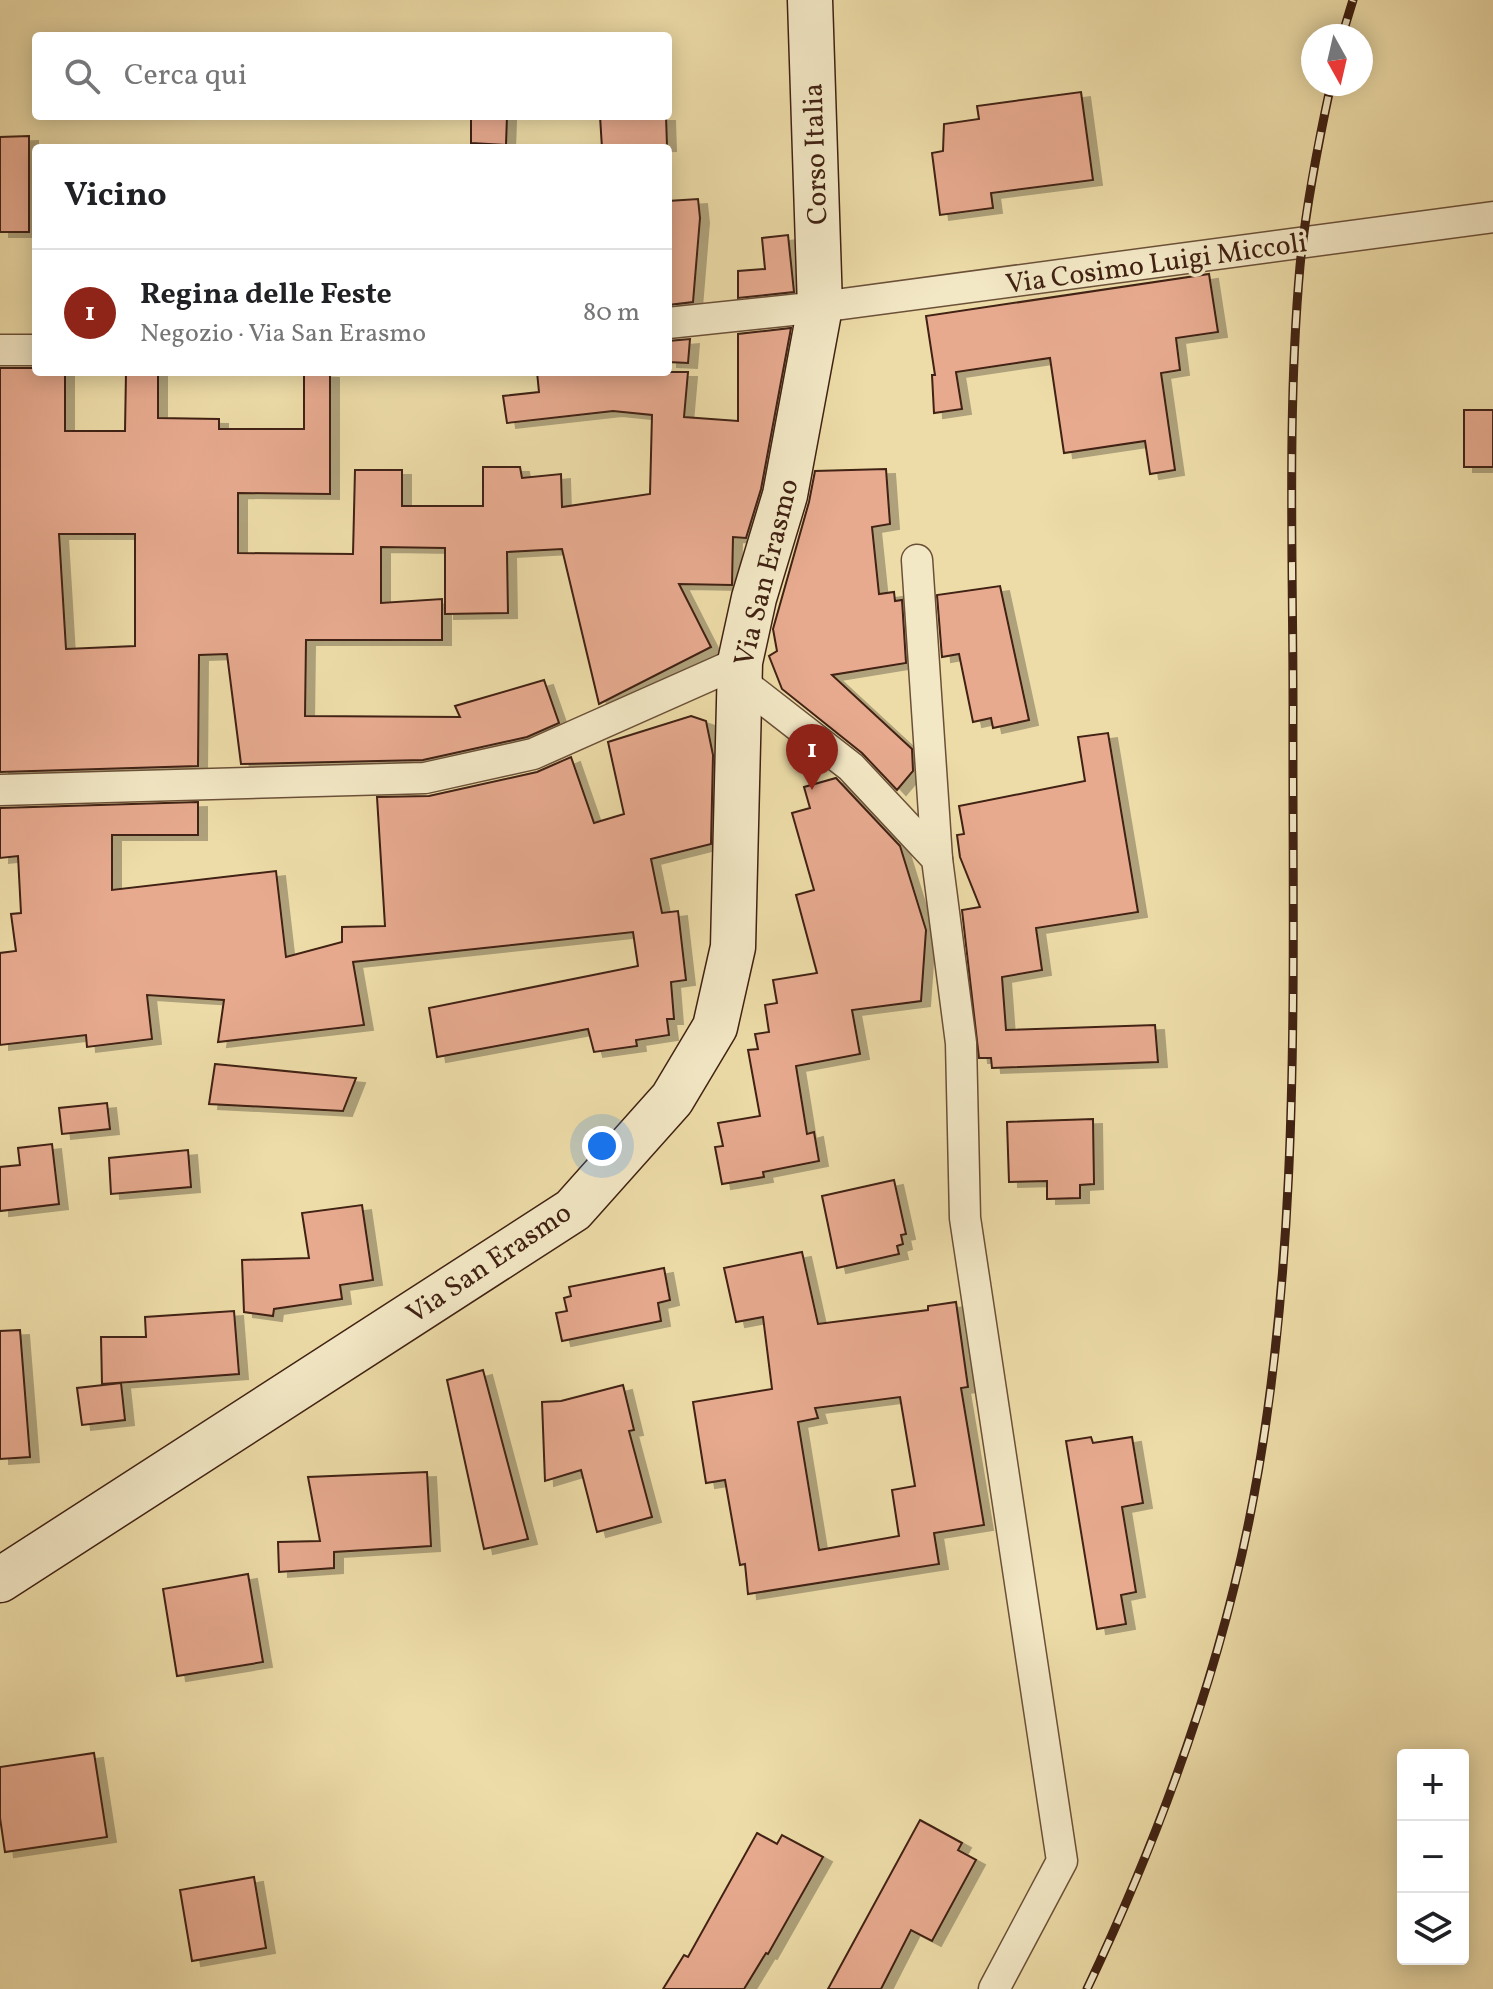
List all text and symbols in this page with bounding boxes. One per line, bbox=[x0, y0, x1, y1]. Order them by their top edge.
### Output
north arrow bbox=[1301, 24, 1373, 96]
search box bbox=[32, 32, 672, 120]
icon: search bbox=[60, 54, 104, 98]
text: Cerca qui bbox=[124, 55, 247, 97]
street label: Corso Italia bbox=[795, 82, 838, 225]
text: Vicino bbox=[64, 173, 167, 220]
street label: Via Cosimo Luigi Miccoli bbox=[1003, 224, 1310, 305]
text: Regina delle Feste bbox=[140, 274, 392, 316]
text: 1 bbox=[85, 295, 95, 331]
text: 80 m bbox=[583, 295, 640, 331]
text: Negozio · Via San Erasmo bbox=[140, 316, 426, 352]
street label: Via San Erasmo bbox=[725, 475, 810, 670]
pin: 1 bbox=[786, 724, 838, 790]
your location bbox=[582, 1126, 622, 1166]
street label: Via San Erasmo bbox=[399, 1194, 580, 1334]
map controls bbox=[1397, 1749, 1469, 1965]
button: + bbox=[1397, 1749, 1469, 1821]
button: − bbox=[1397, 1821, 1469, 1893]
button: layers bbox=[1397, 1893, 1469, 1965]

